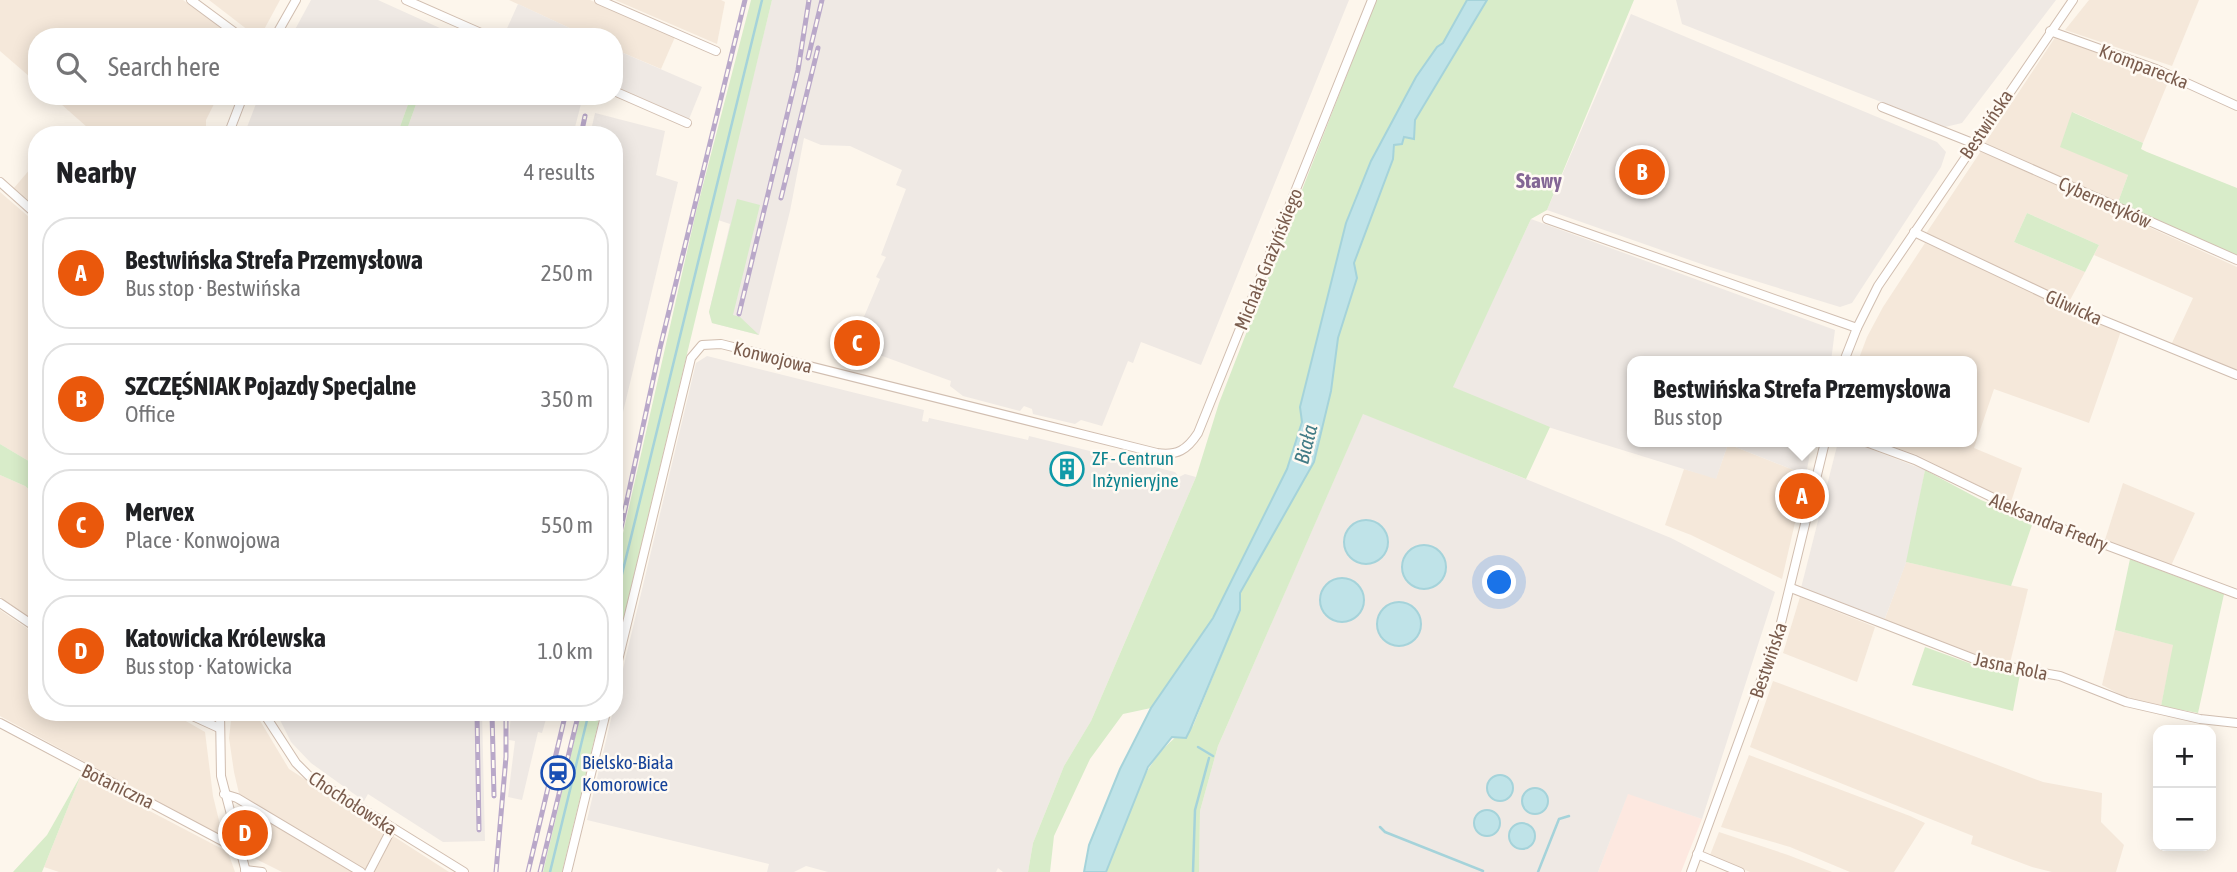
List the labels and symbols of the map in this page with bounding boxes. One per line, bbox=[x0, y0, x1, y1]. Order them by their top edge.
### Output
street label: Kromparecka bbox=[2096, 39, 2192, 93]
street label: Bestwińska bbox=[1955, 85, 2017, 163]
pin: B bbox=[1619, 146, 1665, 198]
district label: Stawy bbox=[1516, 168, 1562, 192]
street label: Cybernetyków bbox=[2055, 172, 2155, 232]
street label: Michała Grażyńskiego bbox=[1230, 185, 1306, 333]
street label: Gliwicka bbox=[2042, 285, 2106, 329]
pin: C bbox=[834, 317, 880, 369]
street label: Konwojowa bbox=[731, 337, 815, 377]
water label: Biała bbox=[1289, 422, 1321, 466]
place label: ZF - Centrun Inżynieryjne bbox=[1092, 447, 1179, 491]
building icon: ZF - Centrun Inżynieryjne bbox=[1048, 450, 1086, 488]
pin: A bbox=[1779, 470, 1825, 522]
street label: Aleksandra Fredry bbox=[1987, 488, 2111, 556]
your location bbox=[1482, 565, 1516, 599]
street label: Bestwińska bbox=[1745, 619, 1791, 701]
street label: Jasna Rola bbox=[1972, 647, 2050, 685]
place label: Bielsko-Biała Komorowice bbox=[582, 751, 674, 795]
station icon: Bielsko-Biała Komorowice bbox=[539, 754, 577, 792]
street label: Botaniczna bbox=[78, 759, 158, 813]
street label: Chochołowska bbox=[305, 766, 401, 840]
pin: D bbox=[222, 807, 268, 859]

